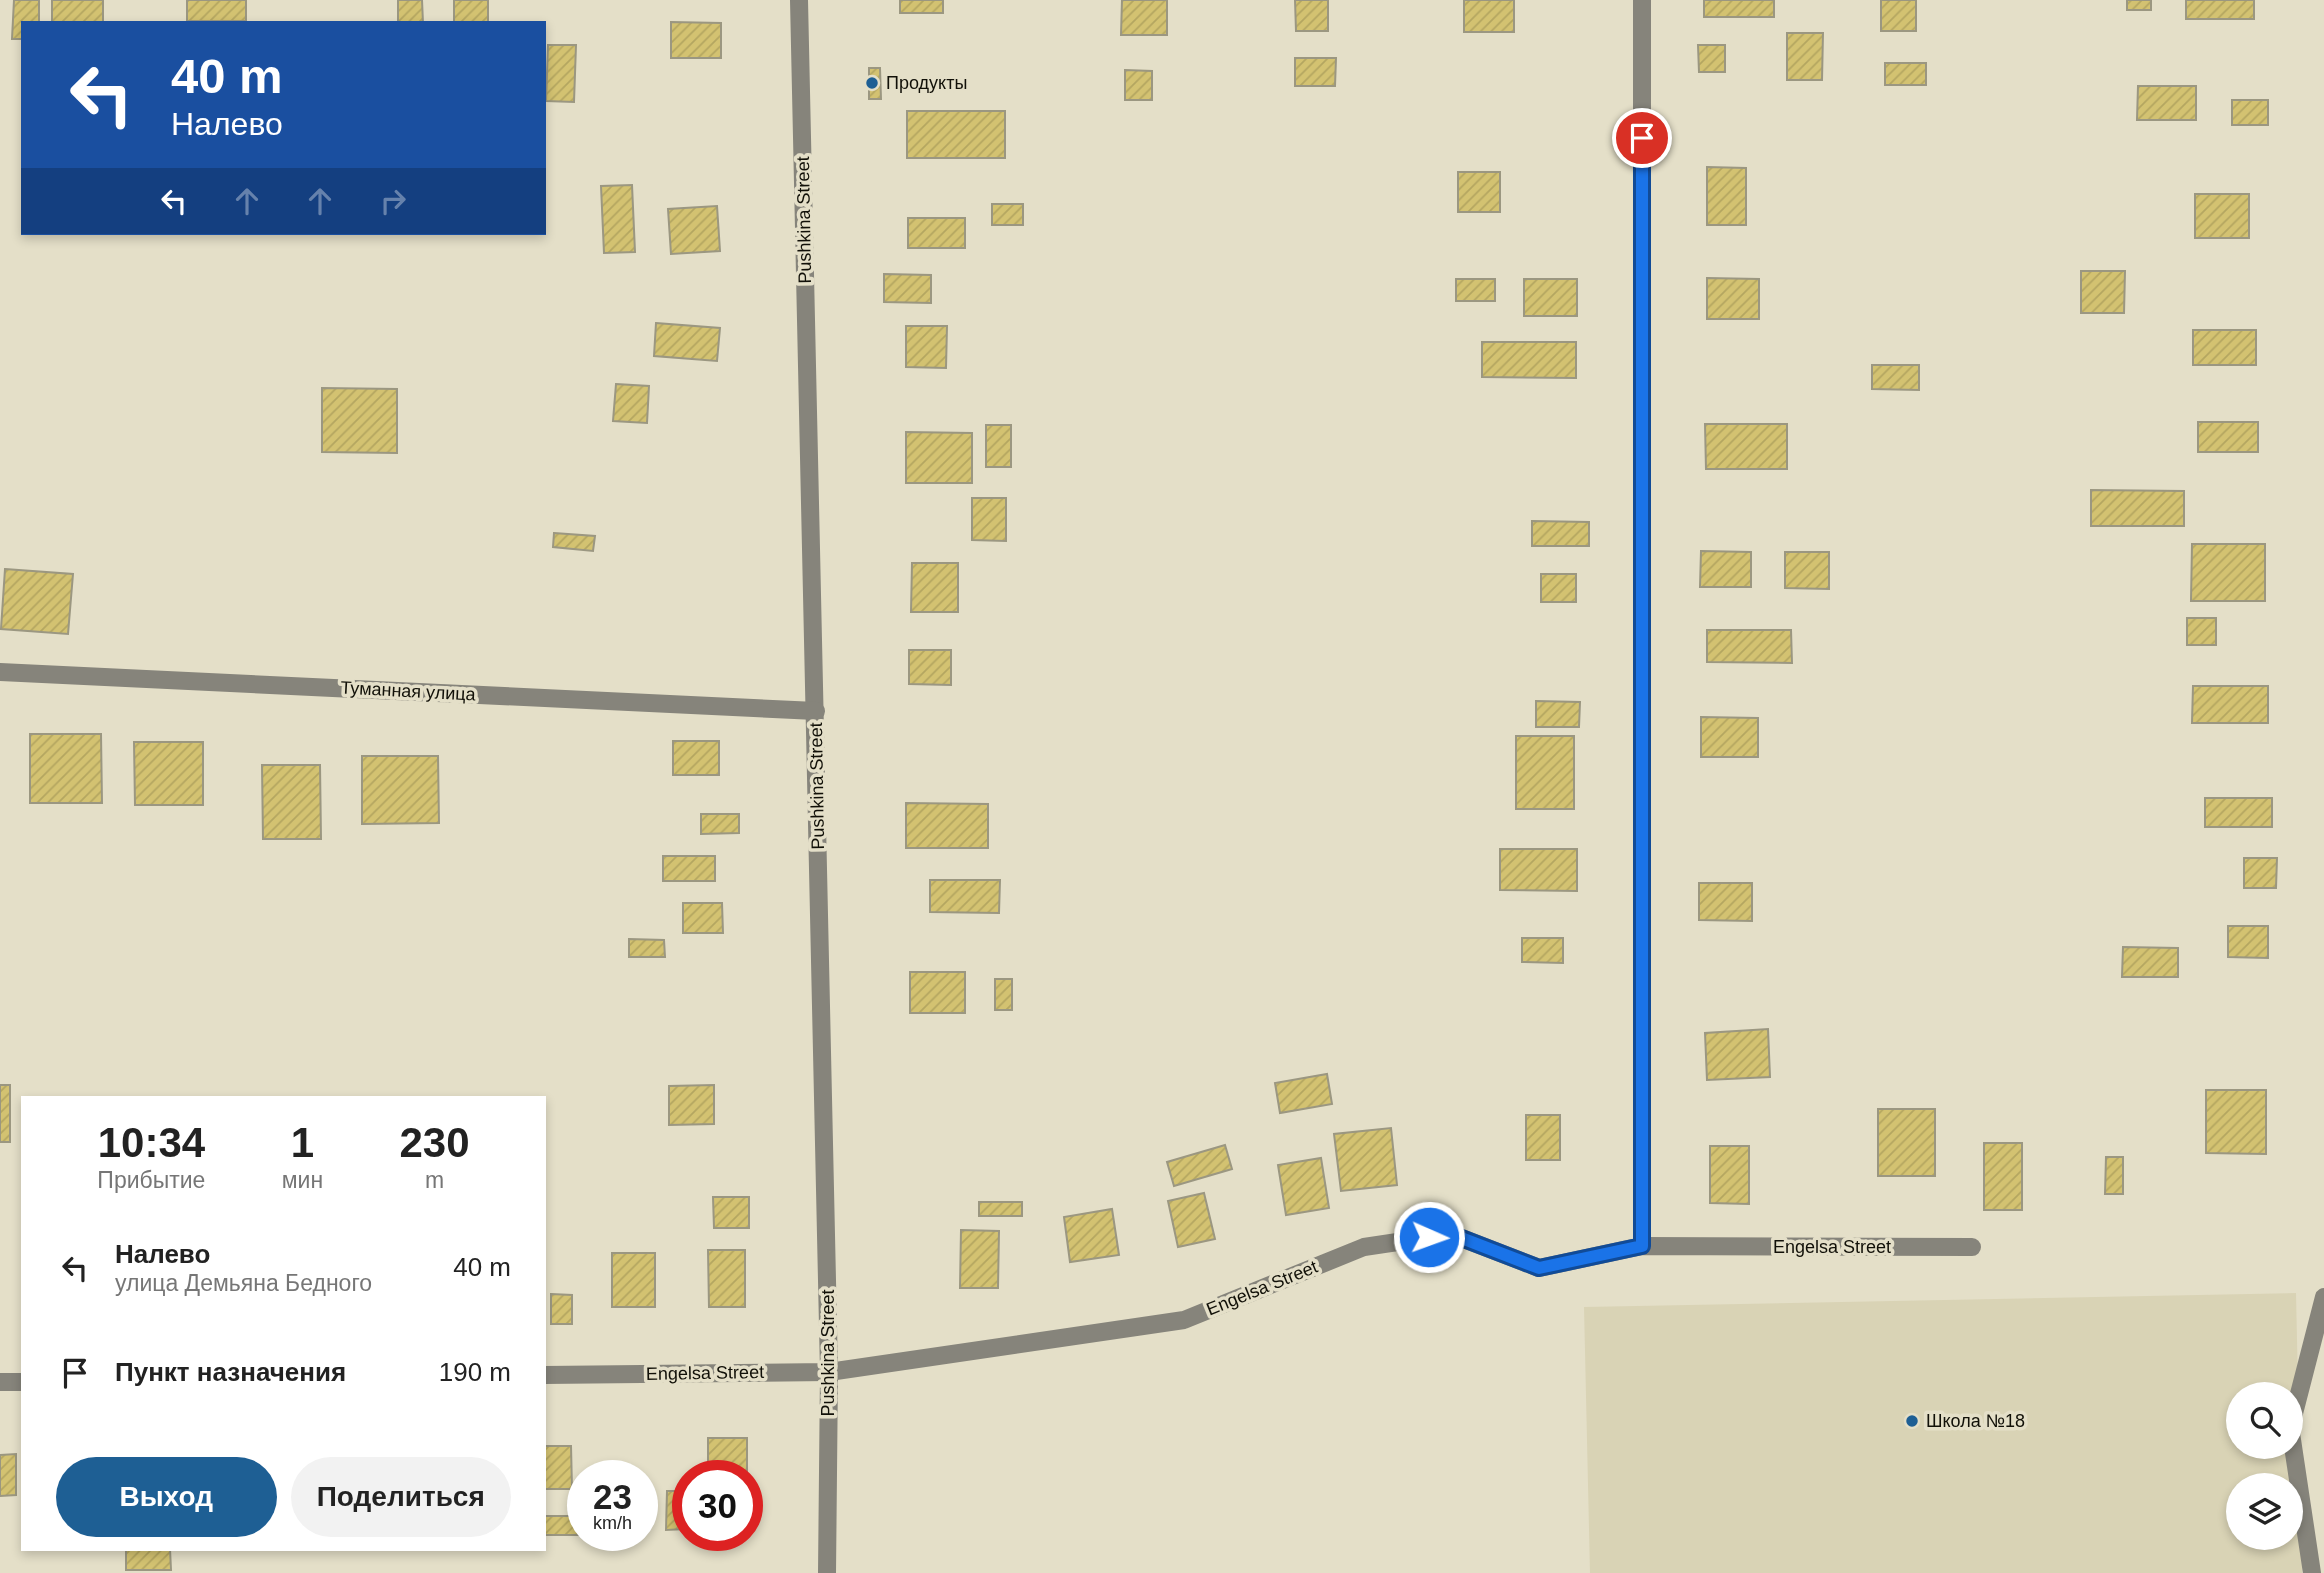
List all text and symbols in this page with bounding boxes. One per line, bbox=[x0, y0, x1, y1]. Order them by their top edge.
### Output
icon: left bbox=[56, 49, 147, 140]
text: 40 m bbox=[171, 49, 283, 103]
place label: Продукты bbox=[886, 73, 967, 93]
marker: Продукты bbox=[864, 75, 880, 91]
text: Налево bbox=[171, 106, 283, 142]
pin bbox=[1612, 108, 1672, 168]
icon: arrive bbox=[1623, 119, 1661, 157]
street label: Pushkina Street bbox=[793, 156, 815, 284]
icon: left bbox=[155, 182, 193, 220]
icon: ahead bbox=[228, 182, 266, 220]
icon: ahead bbox=[301, 182, 339, 220]
icon: right bbox=[374, 182, 412, 220]
street label: Туманная улица bbox=[340, 677, 477, 705]
street label: Pushkina Street bbox=[806, 722, 828, 850]
text: 10:34 bbox=[98, 1119, 205, 1166]
text: 1 bbox=[291, 1119, 314, 1166]
text: 230 bbox=[400, 1119, 470, 1166]
text: Прибытие bbox=[97, 1167, 205, 1193]
text: мин bbox=[282, 1167, 323, 1193]
text: m bbox=[425, 1167, 444, 1193]
position arrow bbox=[1392, 1200, 1466, 1274]
street label: Engelsa Street bbox=[1773, 1237, 1891, 1257]
text: Налево bbox=[115, 1239, 210, 1269]
icon: left bbox=[56, 1249, 94, 1287]
text: 40 m bbox=[453, 1252, 511, 1282]
street label: Engelsa Street bbox=[1204, 1257, 1320, 1319]
text: улица Демьяна Бедного bbox=[115, 1270, 372, 1296]
street label: Pushkina Street bbox=[818, 1289, 838, 1417]
icon: arrive bbox=[56, 1354, 94, 1392]
text: Пункт назначения bbox=[115, 1357, 346, 1387]
text: 190 m bbox=[439, 1357, 511, 1387]
street label: Engelsa Street bbox=[646, 1362, 764, 1384]
map controls bbox=[2226, 1382, 2303, 1550]
button: search bbox=[2226, 1382, 2303, 1459]
place label: Школа №18 bbox=[1926, 1411, 2025, 1431]
marker: Школа №18 bbox=[1904, 1413, 1920, 1429]
button: Выход bbox=[56, 1457, 277, 1537]
button: Поделиться bbox=[291, 1457, 511, 1537]
speed limit sign: 30 bbox=[672, 1460, 763, 1551]
button: layers bbox=[2226, 1473, 2303, 1550]
text: 23 bbox=[593, 1477, 632, 1516]
text: km/h bbox=[593, 1513, 632, 1533]

